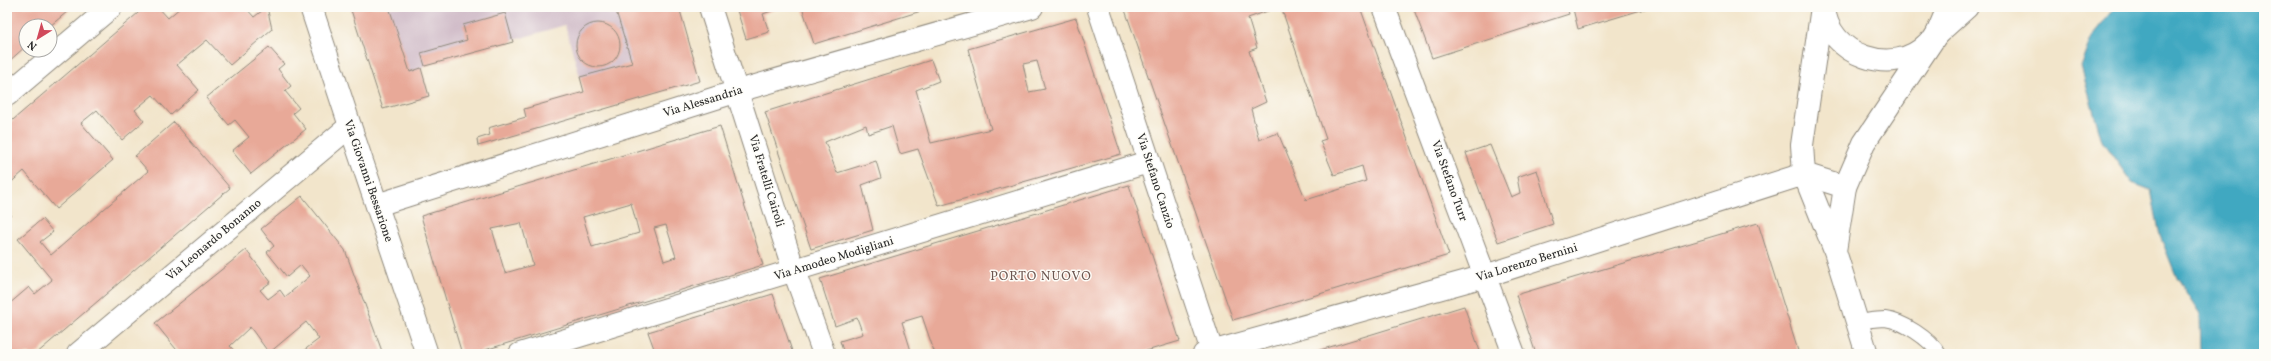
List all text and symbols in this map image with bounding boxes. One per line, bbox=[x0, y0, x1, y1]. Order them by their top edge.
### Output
north arrow bbox=[18, 18, 58, 58]
text: N bbox=[25, 36, 41, 53]
street label: Via Alessandria bbox=[661, 82, 745, 122]
street label: Via Giovanni Bessarione bbox=[340, 118, 397, 245]
street label: Via Stefano Canzio bbox=[1132, 131, 1178, 231]
street label: Via Fratelli Cairoli bbox=[744, 133, 788, 229]
street label: Via Stefano Turr bbox=[1427, 138, 1471, 224]
street label: Via Leonardo Bonanno bbox=[163, 195, 265, 285]
street label: Via Amodeo Modigliani bbox=[772, 233, 896, 285]
street label: Via Lorenzo Bernini bbox=[1474, 240, 1580, 286]
district label: PORTO NUOVO bbox=[990, 268, 1092, 286]

